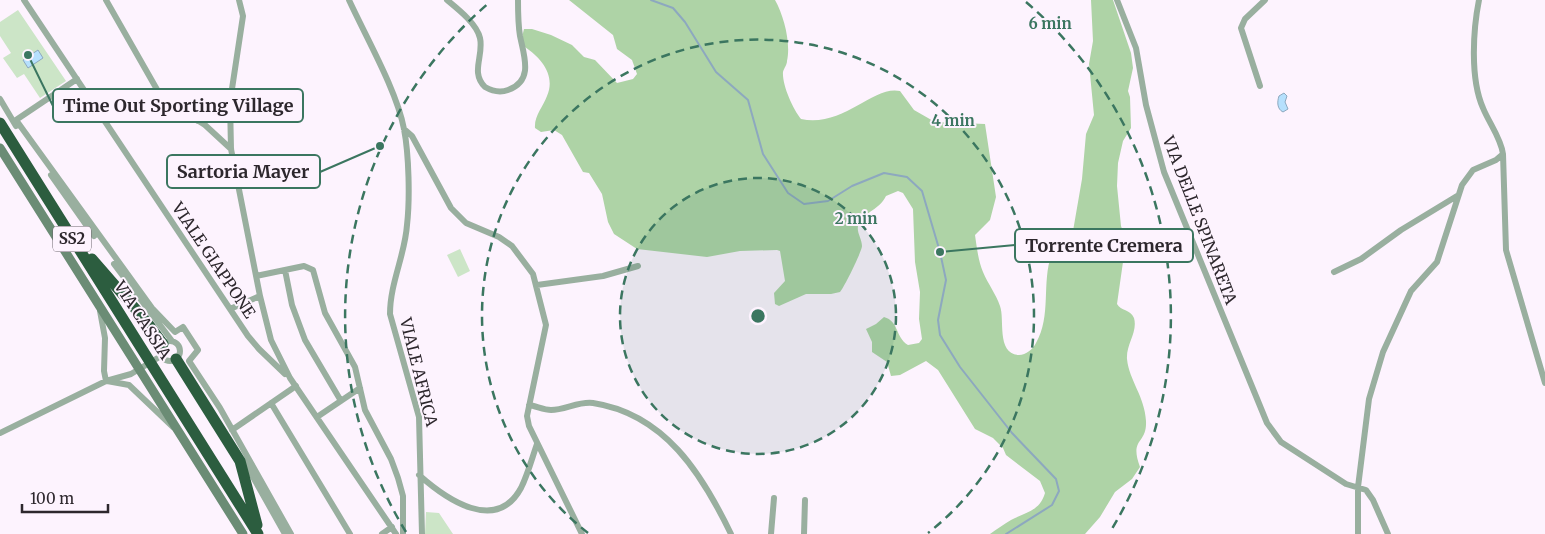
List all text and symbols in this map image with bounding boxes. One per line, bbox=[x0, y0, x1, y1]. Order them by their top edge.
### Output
text: 6 min bbox=[1028, 14, 1072, 33]
callout: Time Out Sporting Village bbox=[53, 89, 303, 122]
text: Time Out Sporting Village bbox=[63, 94, 294, 117]
text: 4 min bbox=[931, 111, 975, 130]
street label: VIA DELLE SPINARETA bbox=[1158, 132, 1242, 308]
callout: Sartoria Mayer bbox=[167, 155, 320, 188]
text: Sartoria Mayer bbox=[177, 160, 309, 183]
street label: VIALE GIAPPONE bbox=[167, 198, 261, 322]
text: 2 min bbox=[835, 209, 877, 228]
road number: SS2 bbox=[53, 226, 91, 252]
callout: Torrente Cremera bbox=[1015, 229, 1193, 262]
text: Torrente Cremera bbox=[1025, 234, 1183, 257]
street label: VIA CASSIA bbox=[110, 276, 176, 364]
centre of rings bbox=[749, 307, 767, 325]
street label: VIALE AFRICA bbox=[396, 315, 442, 429]
scale bar bbox=[22, 482, 109, 514]
text: 100 m bbox=[30, 489, 74, 508]

